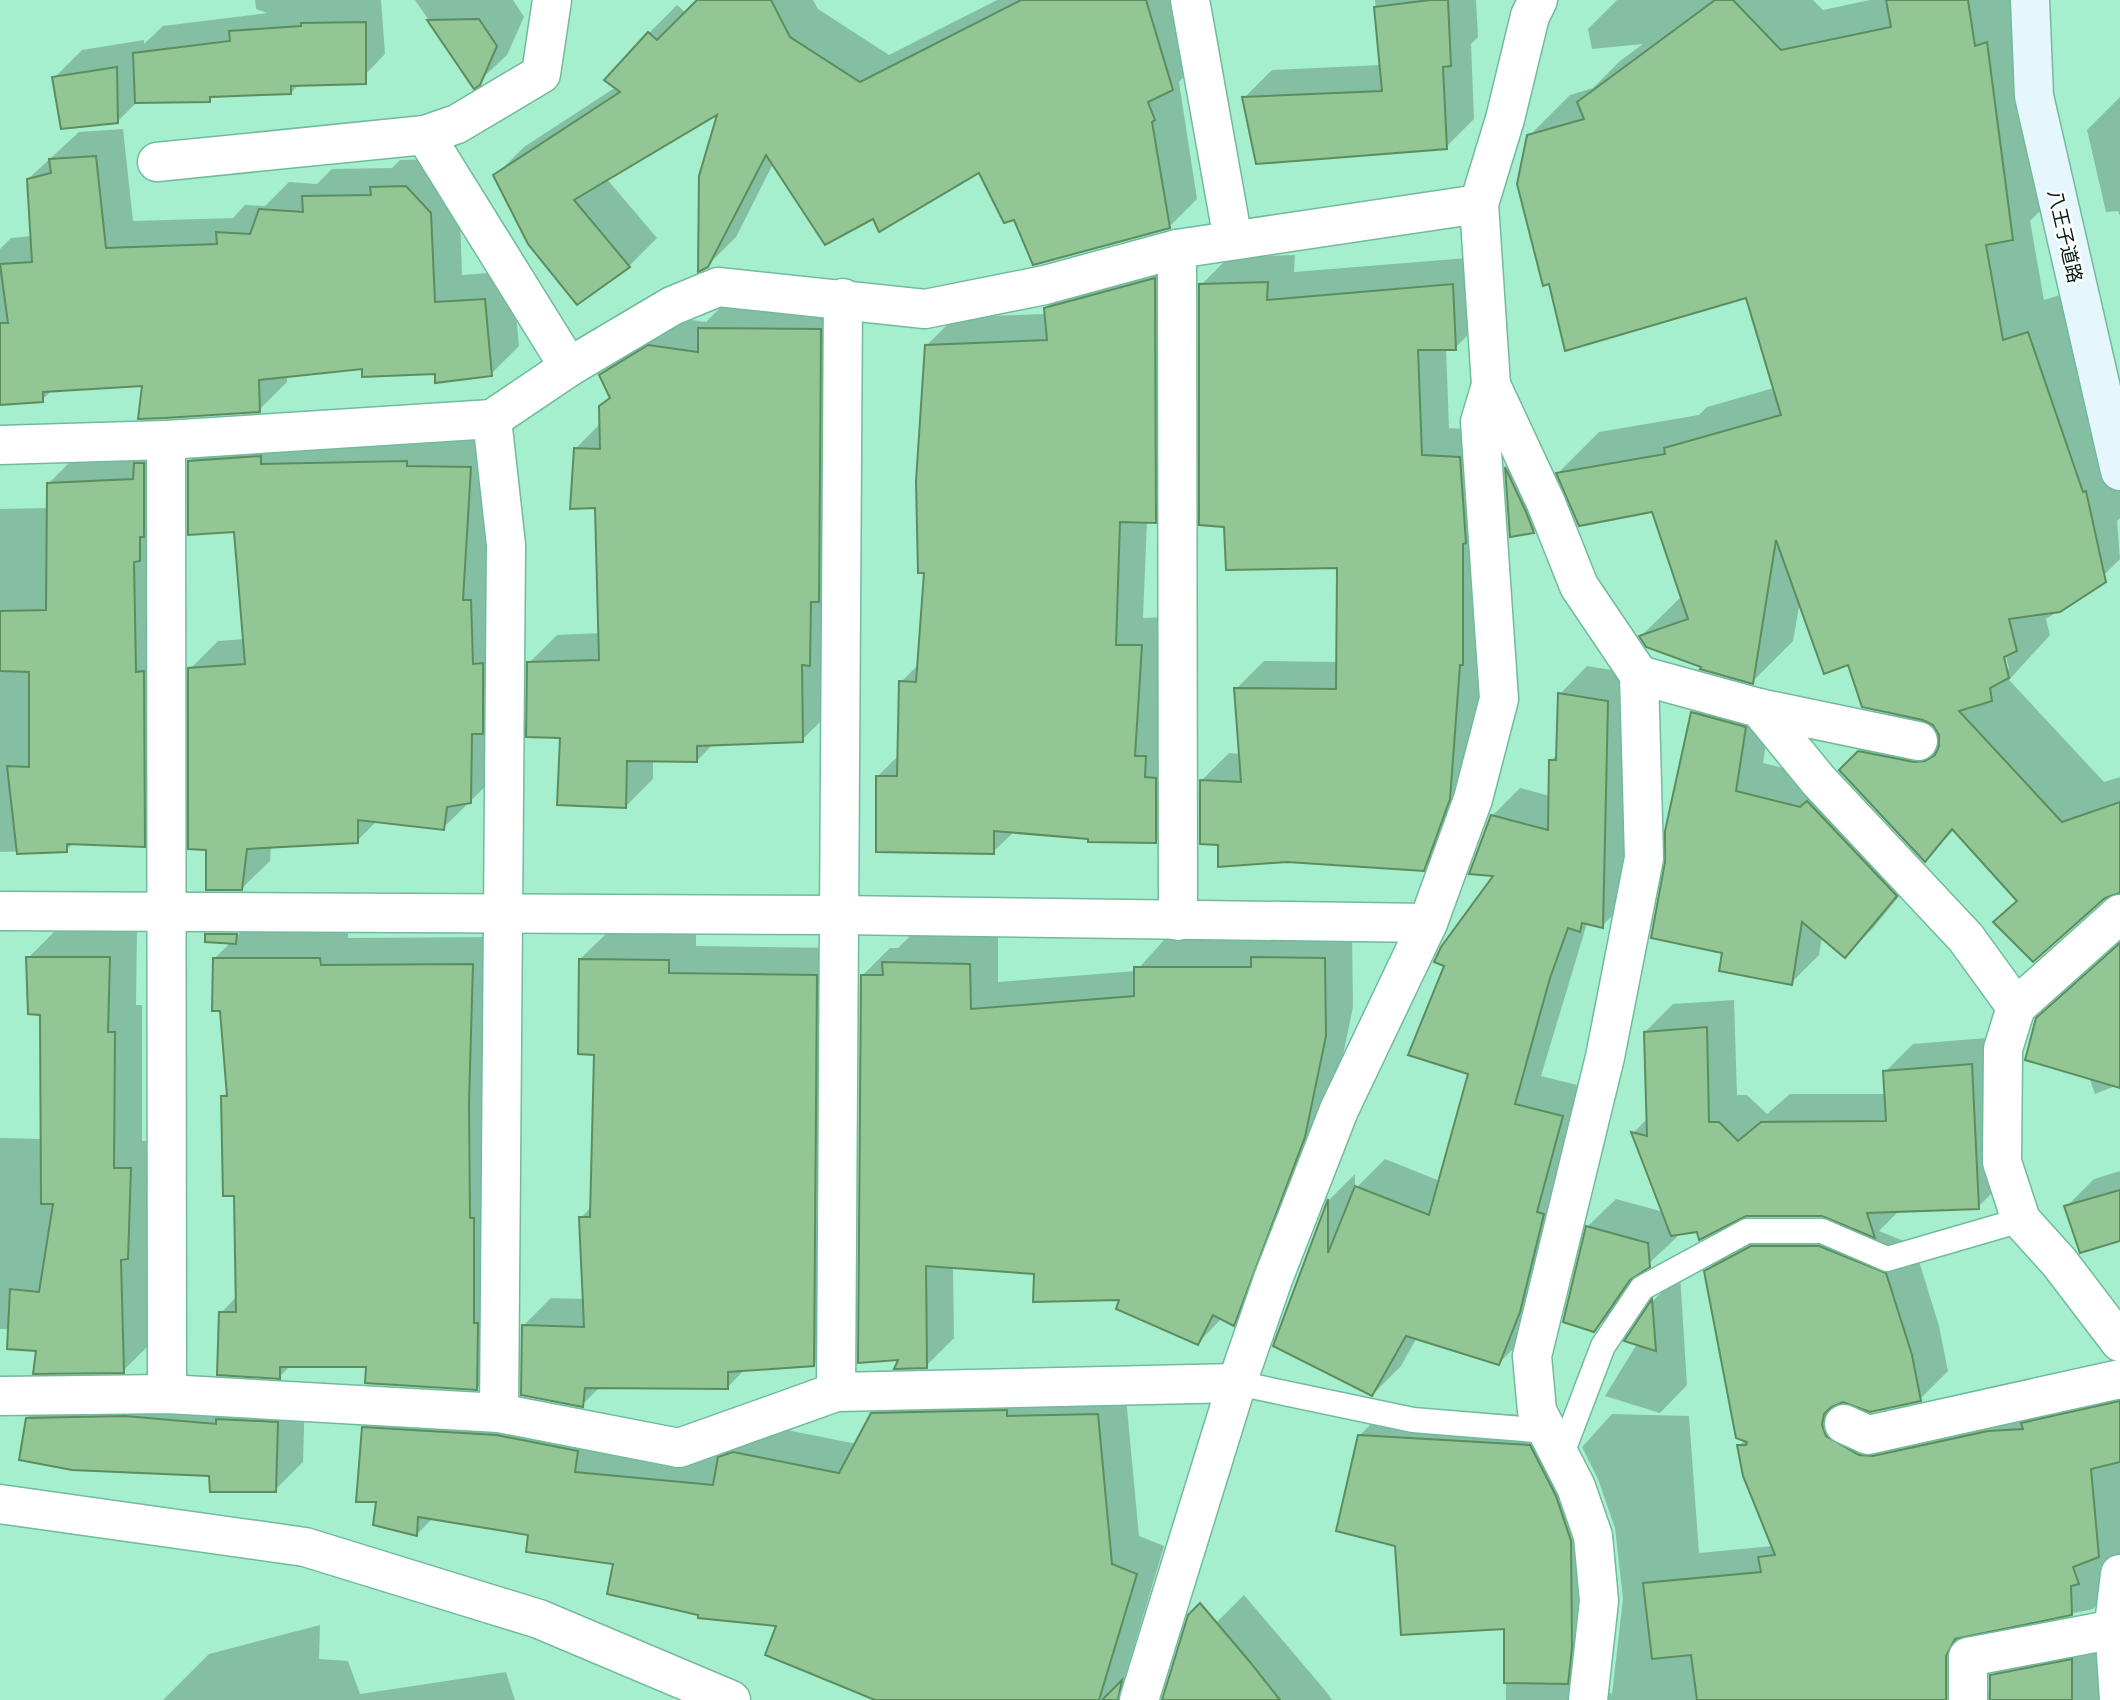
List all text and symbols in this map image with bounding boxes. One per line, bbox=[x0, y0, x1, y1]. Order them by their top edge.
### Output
street label: 八王子道路 bbox=[2044, 187, 2088, 285]

